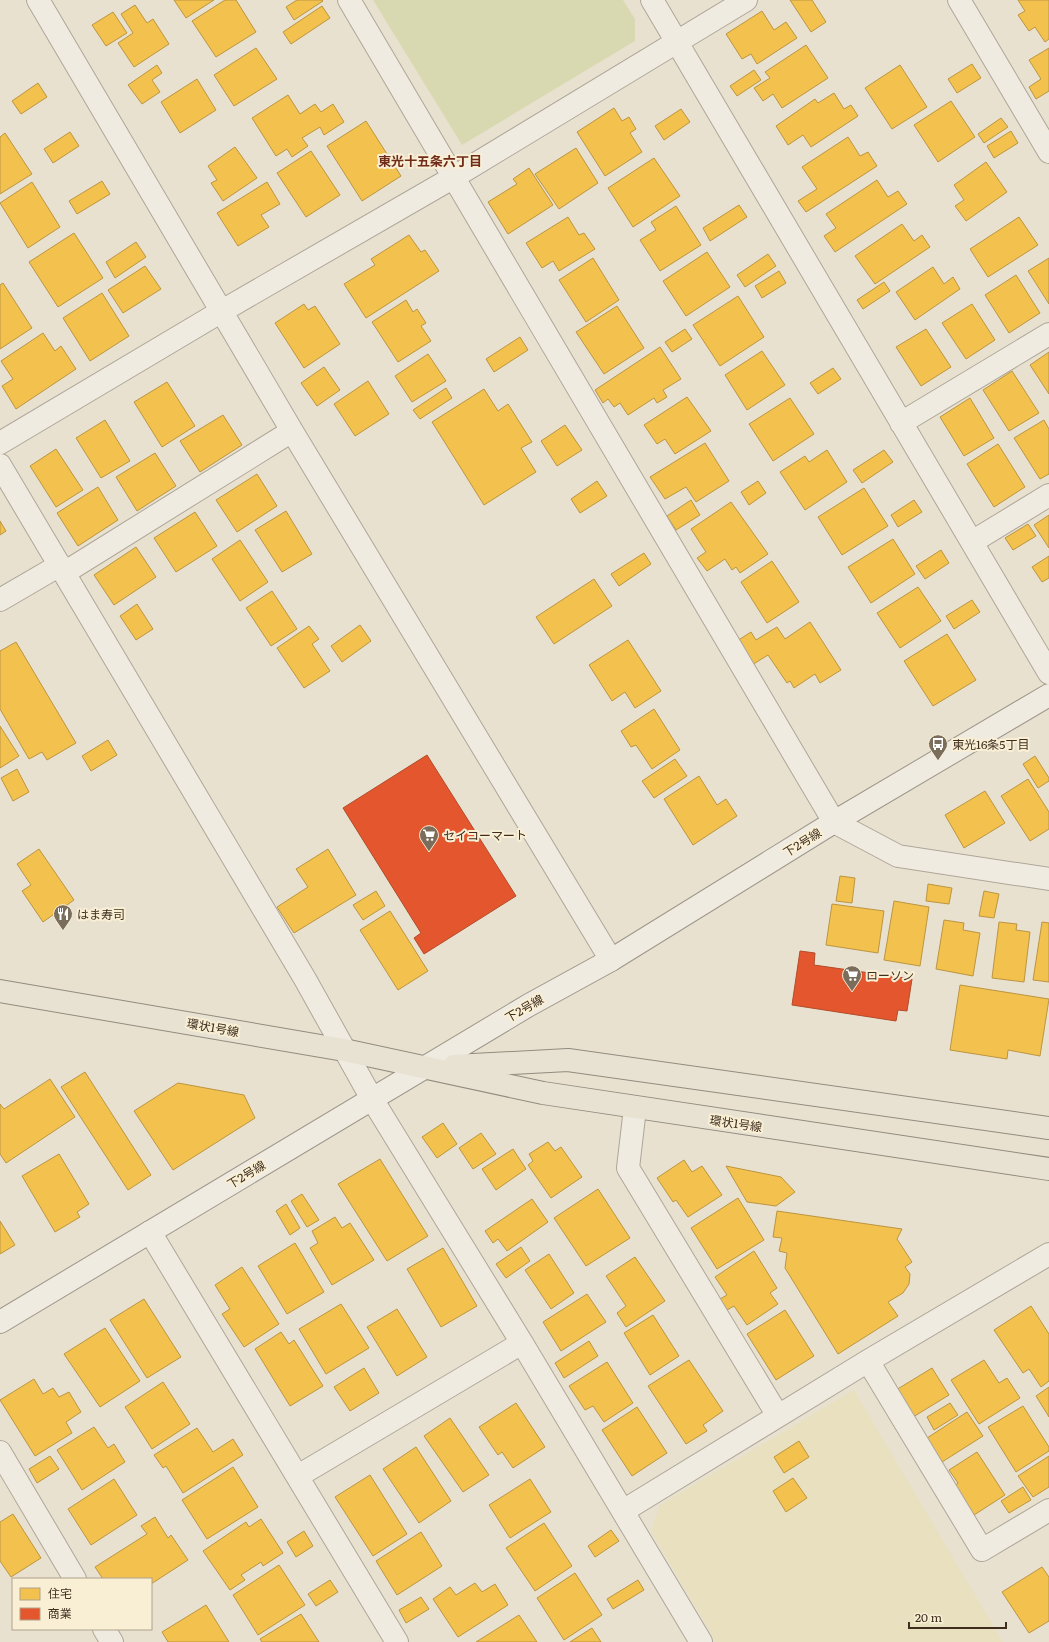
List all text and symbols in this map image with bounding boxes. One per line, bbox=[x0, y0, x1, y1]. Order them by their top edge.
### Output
district label: 東光十五条六丁目 bbox=[378, 151, 482, 170]
bus stop icon: 東光16条5丁目 bbox=[927, 733, 949, 761]
place label: 東光16条5丁目 bbox=[952, 735, 1029, 753]
street label: 下2号線 bbox=[779, 823, 825, 861]
supermarket icon: セイコーマート bbox=[418, 824, 440, 852]
place label: セイコーマート bbox=[443, 826, 527, 844]
restaurant icon: はま寿司 bbox=[52, 903, 74, 931]
place label: はま寿司 bbox=[77, 905, 125, 923]
supermarket icon: ローソン bbox=[841, 964, 863, 992]
place label: ローソン bbox=[866, 966, 914, 984]
street label: 下2号線 bbox=[501, 990, 547, 1026]
street label: 環状1号線 bbox=[185, 1014, 241, 1040]
street label: 環状1号線 bbox=[709, 1110, 763, 1136]
street label: 下2号線 bbox=[223, 1155, 269, 1193]
legend bbox=[12, 1578, 152, 1630]
text: 住宅 bbox=[48, 1584, 72, 1602]
text: 商業 bbox=[48, 1604, 72, 1622]
scale bar bbox=[909, 1604, 1006, 1630]
text: 20 m bbox=[915, 1608, 942, 1626]

